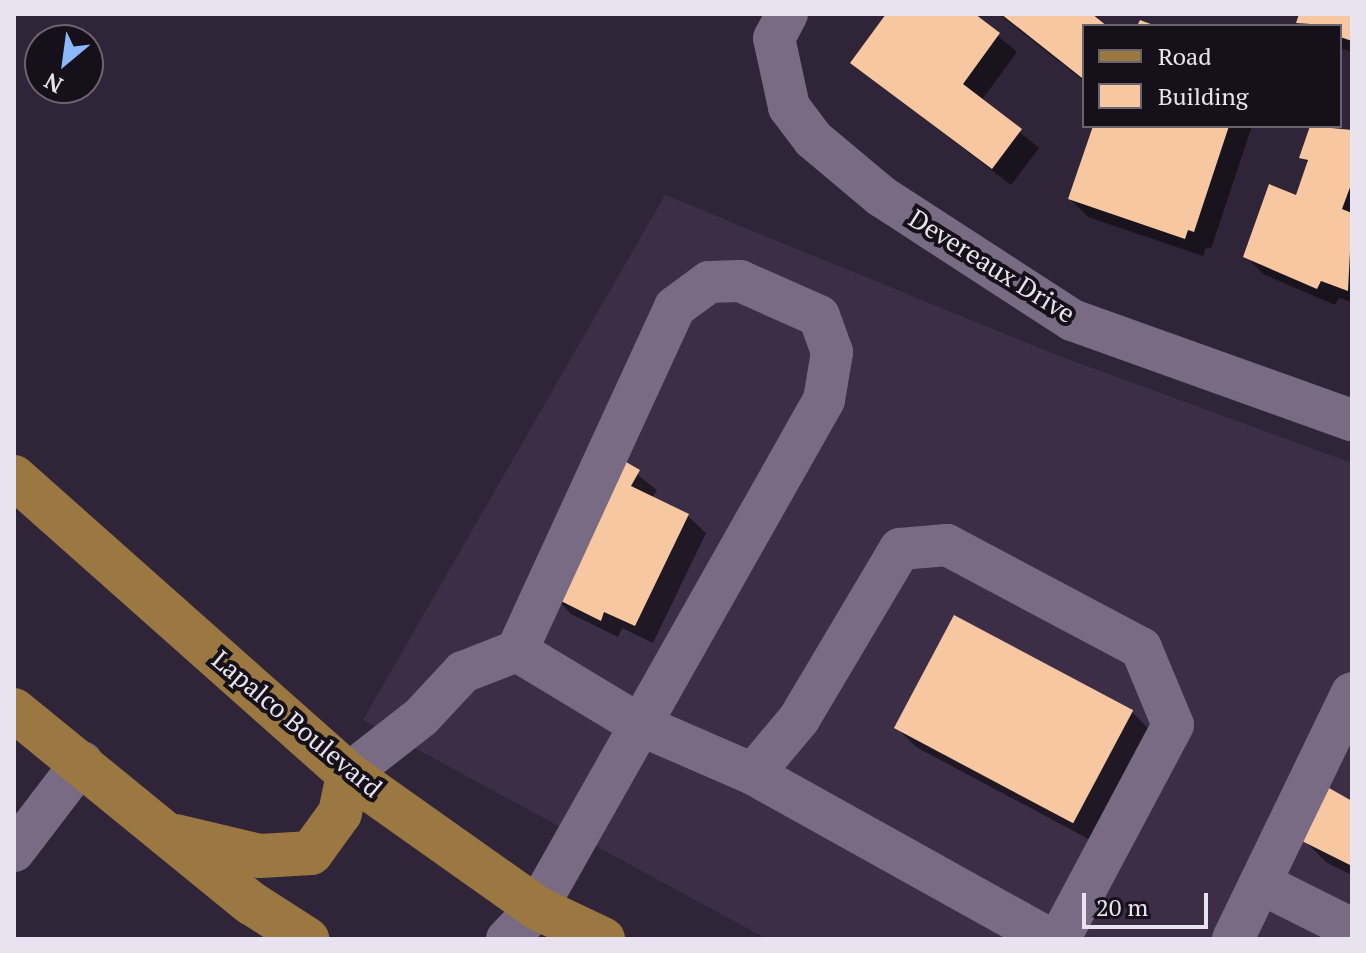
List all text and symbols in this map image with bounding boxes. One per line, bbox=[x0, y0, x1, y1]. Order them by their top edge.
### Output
north arrow bbox=[24, 24, 104, 104]
legend bbox=[1082, 24, 1342, 128]
text: Road bbox=[1158, 40, 1212, 72]
text: N bbox=[39, 67, 67, 100]
text: Building bbox=[1158, 80, 1248, 112]
street label: Devereaux Drive bbox=[903, 202, 1081, 330]
street label: Lapalco Boulevard bbox=[206, 644, 388, 804]
scale bar bbox=[1086, 877, 1212, 927]
text: 20 m bbox=[1096, 891, 1148, 923]

